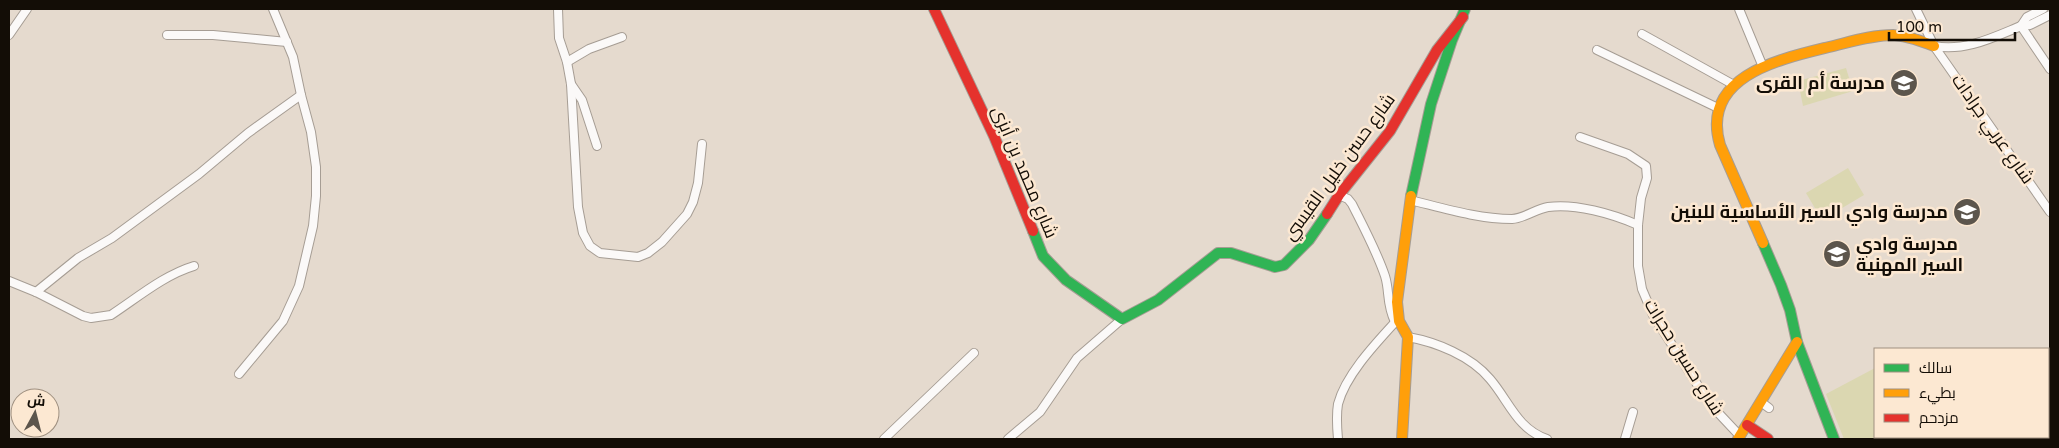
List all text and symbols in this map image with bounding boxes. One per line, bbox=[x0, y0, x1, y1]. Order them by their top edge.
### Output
scale bar bbox=[1889, 10, 2015, 42]
text: 100 m bbox=[1896, 18, 1942, 36]
school or university icon: مدرسة أم القرى bbox=[1889, 68, 1919, 98]
place label: مدرسة أم القرى bbox=[1756, 70, 1885, 95]
street label: شارع عربي جرادات bbox=[1945, 70, 2039, 190]
street label: شارع حسن خليل القيسي bbox=[1278, 89, 1401, 246]
street label: شارع محمد بن أبزى bbox=[986, 102, 1063, 242]
school or university icon: مدرسة وادي السير الأساسية للبنين bbox=[1952, 197, 1982, 227]
place label: مدرسة وادي السير الأساسية للبنين bbox=[1671, 201, 1948, 226]
place label: مدرسة وادي السير المهنية bbox=[1856, 233, 1963, 276]
school or university icon: مدرسة وادي السير المهنية bbox=[1822, 239, 1852, 269]
street label: شارع حسين حجرات bbox=[1639, 295, 1729, 420]
legend bbox=[1874, 348, 2049, 438]
text: سالك bbox=[1919, 359, 1952, 377]
text: بطيء bbox=[1919, 384, 1956, 405]
north arrow bbox=[10, 388, 60, 438]
text: ش bbox=[27, 391, 47, 410]
text: مزدحم bbox=[1919, 409, 1959, 428]

